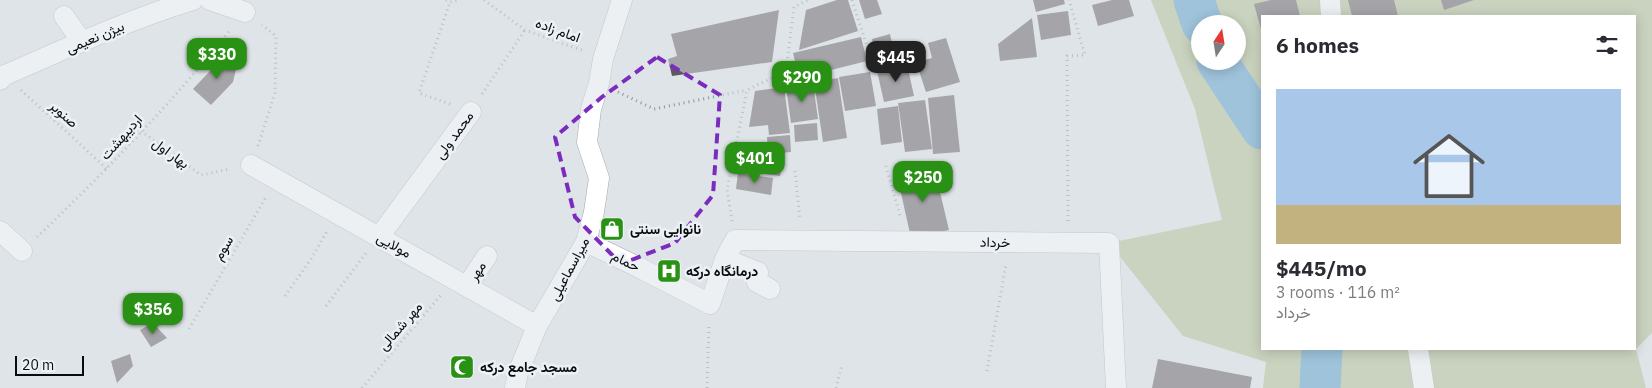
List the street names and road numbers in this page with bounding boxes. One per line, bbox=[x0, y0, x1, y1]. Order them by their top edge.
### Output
street label: امام زاده bbox=[533, 14, 583, 46]
street label: بیژن نعیمی bbox=[63, 17, 127, 57]
street label: صنوبر bbox=[45, 96, 82, 132]
street label: محمد ولی bbox=[431, 107, 477, 163]
street label: اردیبهشت bbox=[96, 111, 146, 163]
street label: بهار اول bbox=[148, 134, 193, 173]
street label: مولایی bbox=[373, 228, 415, 262]
street label: سوم bbox=[209, 232, 237, 264]
street label: خرداد bbox=[980, 233, 1010, 251]
street label: میراسماعیلی bbox=[545, 234, 593, 304]
street label: حمام bbox=[609, 246, 643, 276]
street label: مهر bbox=[463, 258, 490, 285]
street label: مهر شمالی bbox=[374, 298, 426, 354]

